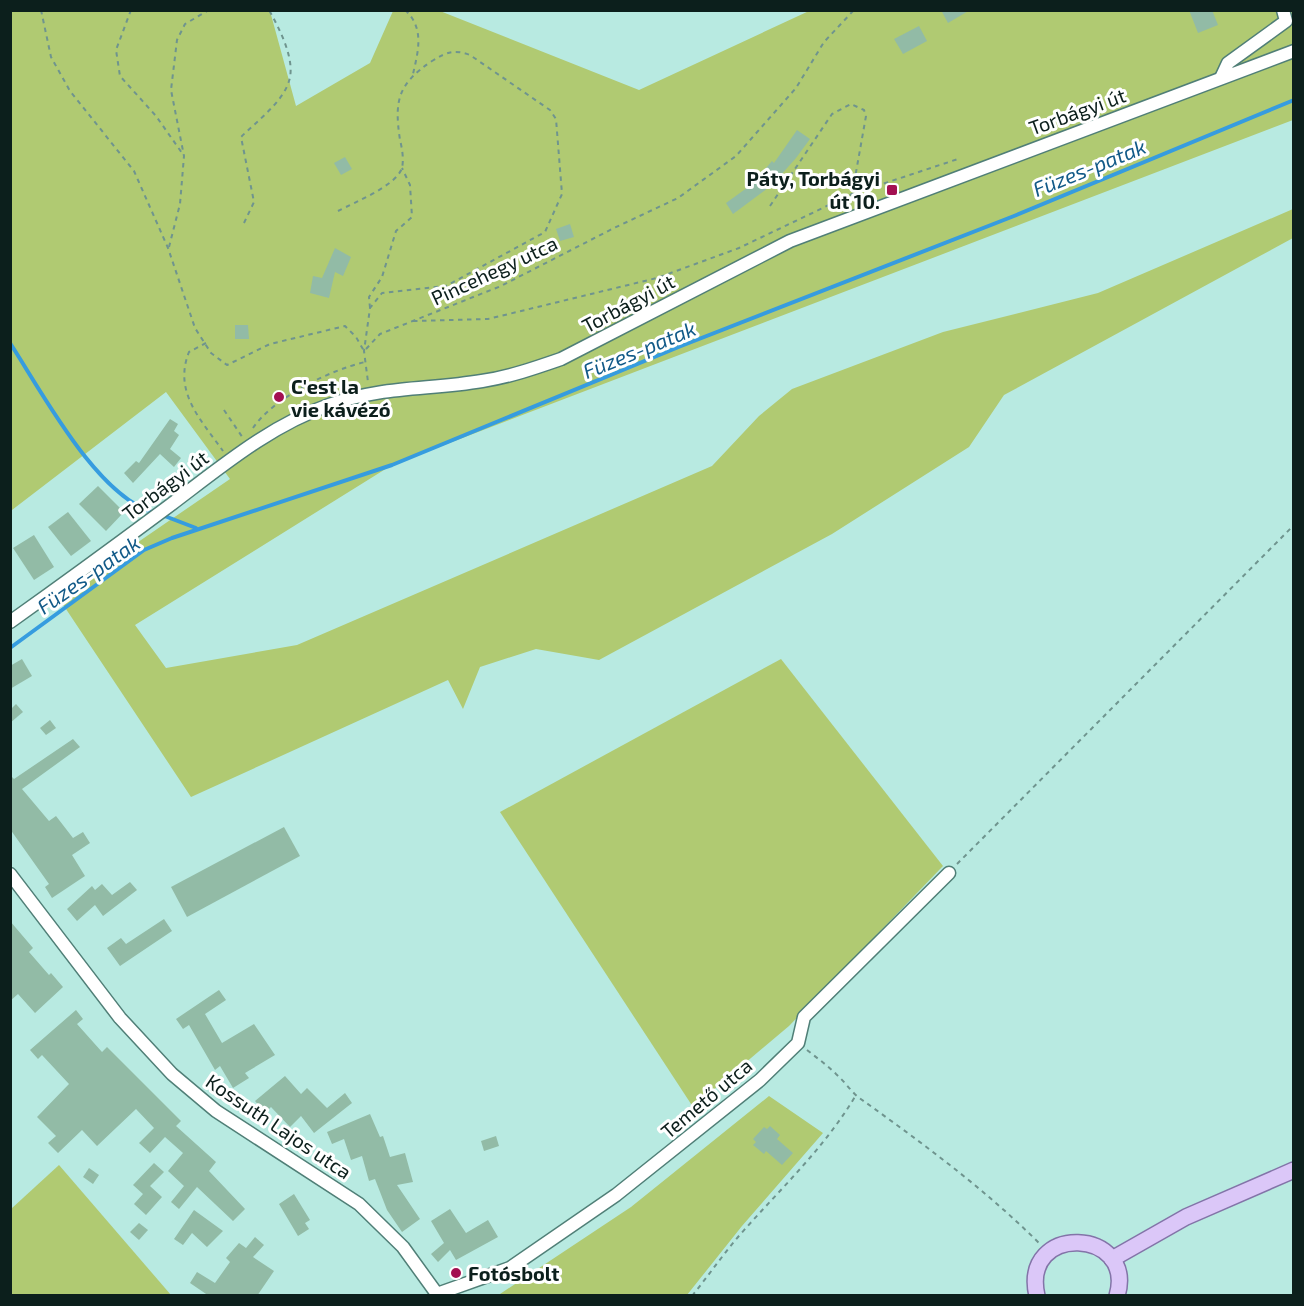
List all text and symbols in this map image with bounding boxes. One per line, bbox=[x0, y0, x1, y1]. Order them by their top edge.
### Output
street label: Torbágyi út bbox=[1025, 82, 1129, 140]
water label: Füzes-patak bbox=[1029, 133, 1149, 201]
place label: Páty, Torbágyi út 10. bbox=[747, 166, 880, 213]
marker: Páty, Torbágyi út 10. bbox=[885, 183, 899, 197]
street label: Pincehegy utca bbox=[427, 230, 561, 310]
street label: Torbágyi út bbox=[578, 268, 679, 337]
water label: Füzes-patak bbox=[579, 315, 699, 383]
place label: C'est la vie kávézó bbox=[291, 374, 391, 421]
marker: C'est la vie kávézó bbox=[272, 390, 286, 404]
street label: Torbágyi út bbox=[117, 445, 213, 525]
water label: Füzes-patak bbox=[32, 529, 144, 619]
street label: Temető utca bbox=[656, 1053, 756, 1143]
street label: Kossuth Lajos utca bbox=[202, 1068, 356, 1184]
place label: Fotósbolt bbox=[468, 1261, 559, 1285]
marker: Fotósbolt bbox=[449, 1266, 463, 1280]

